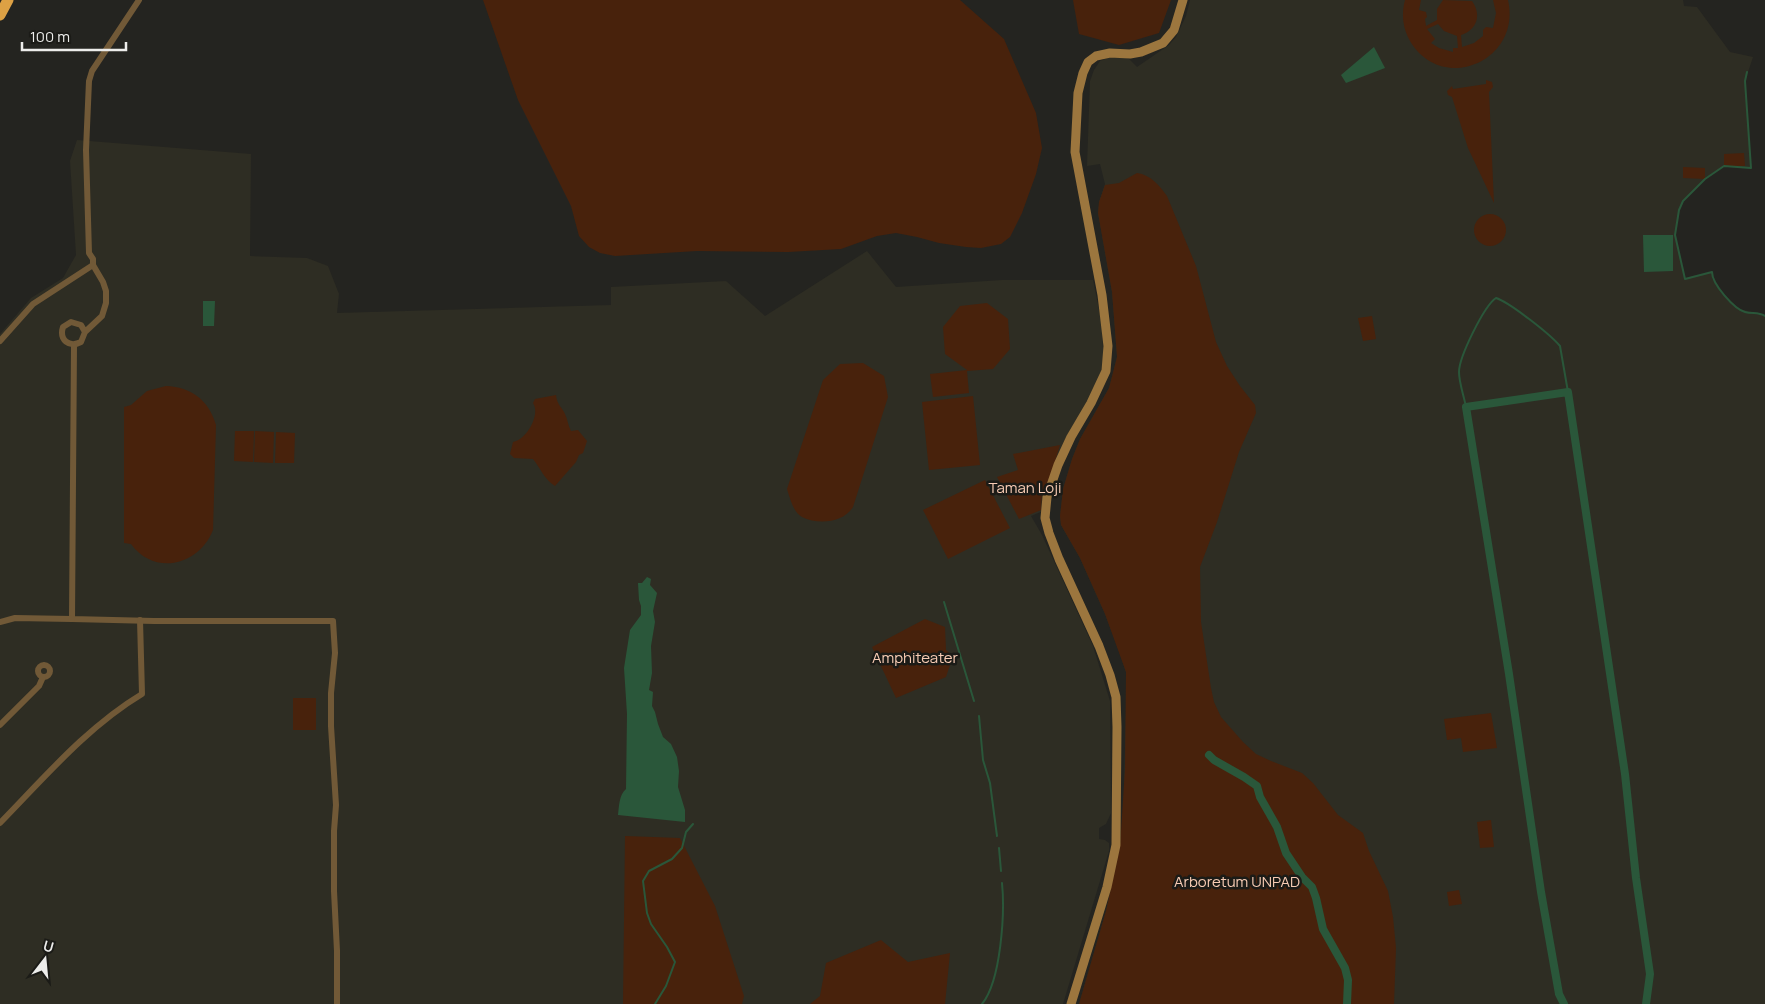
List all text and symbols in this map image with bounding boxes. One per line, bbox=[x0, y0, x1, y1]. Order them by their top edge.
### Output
scale bar bbox=[22, 20, 126, 52]
text: 100 m bbox=[30, 26, 70, 47]
park label: Taman Loji bbox=[989, 477, 1061, 498]
park label: Amphiteater bbox=[872, 647, 959, 668]
park label: Arboretum UNPAD bbox=[1174, 871, 1300, 892]
north arrow bbox=[20, 934, 70, 984]
text: U bbox=[41, 935, 56, 957]

